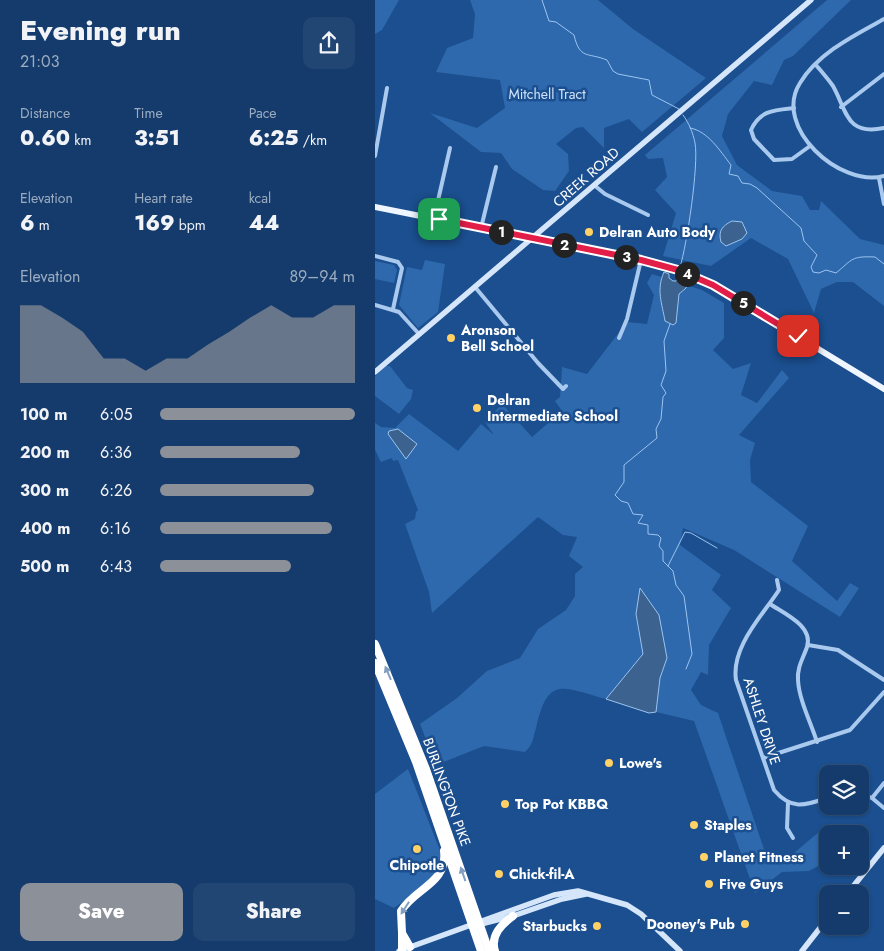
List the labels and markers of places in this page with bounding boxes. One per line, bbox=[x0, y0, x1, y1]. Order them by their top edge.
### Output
pin bbox=[418, 198, 460, 240]
pin: 1 bbox=[489, 220, 513, 244]
place label: Delran Auto Body bbox=[599, 222, 716, 242]
marker: Delran Auto Body bbox=[583, 226, 595, 238]
pin: 2 bbox=[551, 232, 577, 258]
pin: 3 bbox=[613, 244, 639, 270]
pin: 4 bbox=[675, 262, 699, 286]
pin: 5 bbox=[731, 290, 755, 316]
pin bbox=[777, 315, 819, 357]
place label: Aronson Bell School bbox=[460, 320, 534, 356]
marker: Aronson Bell School bbox=[445, 332, 457, 344]
place label: Delran Intermediate School bbox=[487, 390, 618, 426]
marker: Delran Intermediate School bbox=[471, 402, 483, 414]
place label: Lowe's bbox=[619, 753, 662, 773]
marker: Lowe's bbox=[603, 757, 615, 769]
place label: Top Pot KBBQ bbox=[515, 794, 609, 814]
marker: Top Pot KBBQ bbox=[499, 798, 511, 810]
place label: Staples bbox=[704, 815, 752, 835]
marker: Staples bbox=[688, 819, 700, 831]
marker: Chipotle bbox=[411, 843, 423, 855]
place label: Planet Fitness bbox=[714, 847, 804, 867]
marker: Planet Fitness bbox=[698, 851, 710, 863]
place label: Chipotle bbox=[390, 855, 444, 875]
place label: Chick-fil-A bbox=[509, 864, 575, 884]
marker: Chick-fil-A bbox=[493, 868, 505, 880]
place label: Five Guys bbox=[719, 874, 784, 894]
marker: Five Guys bbox=[703, 878, 715, 890]
place label: Dooney's Pub bbox=[646, 914, 735, 934]
place label: Starbucks bbox=[522, 916, 588, 936]
marker: Dooney's Pub bbox=[739, 918, 751, 930]
marker: Starbucks bbox=[591, 920, 603, 932]

